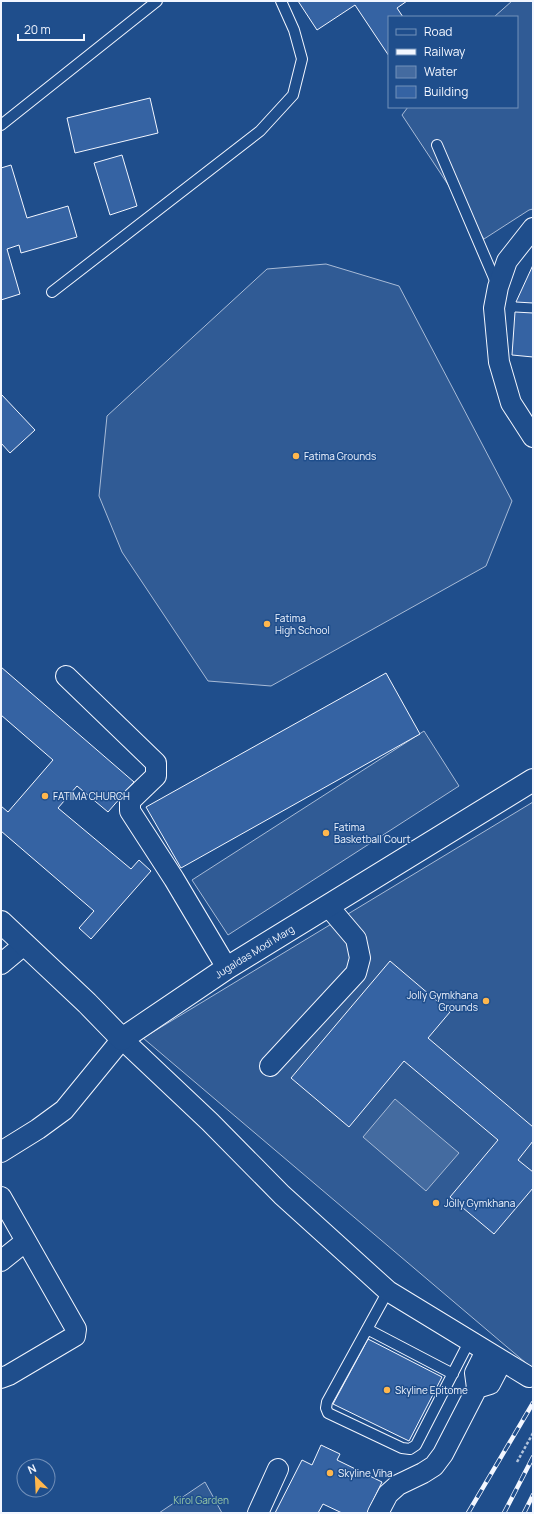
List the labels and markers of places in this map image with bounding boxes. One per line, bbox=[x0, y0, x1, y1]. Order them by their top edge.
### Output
place label: Fatima Grounds bbox=[304, 449, 376, 463]
marker: Fatima Grounds bbox=[291, 451, 301, 461]
place label: Fatima High School bbox=[275, 611, 330, 637]
marker: Fatima High School bbox=[262, 619, 272, 629]
place label: FATIMA CHURCH bbox=[53, 789, 130, 803]
marker: FATIMA CHURCH bbox=[40, 791, 50, 801]
place label: Fatima Basketball Court bbox=[334, 820, 410, 846]
marker: Fatima Basketball Court bbox=[321, 828, 331, 838]
place label: Jolly Gymkhana Grounds bbox=[407, 988, 478, 1014]
marker: Jolly Gymkhana Grounds bbox=[481, 996, 491, 1006]
place label: Jolly Gymkhana bbox=[444, 1196, 515, 1210]
marker: Jolly Gymkhana bbox=[431, 1198, 441, 1208]
place label: Skyline Epitome bbox=[395, 1383, 468, 1397]
marker: Skyline Epitome bbox=[382, 1385, 392, 1395]
place label: Skyline Viha bbox=[338, 1466, 393, 1480]
marker: Skyline Viha bbox=[325, 1468, 335, 1478]

